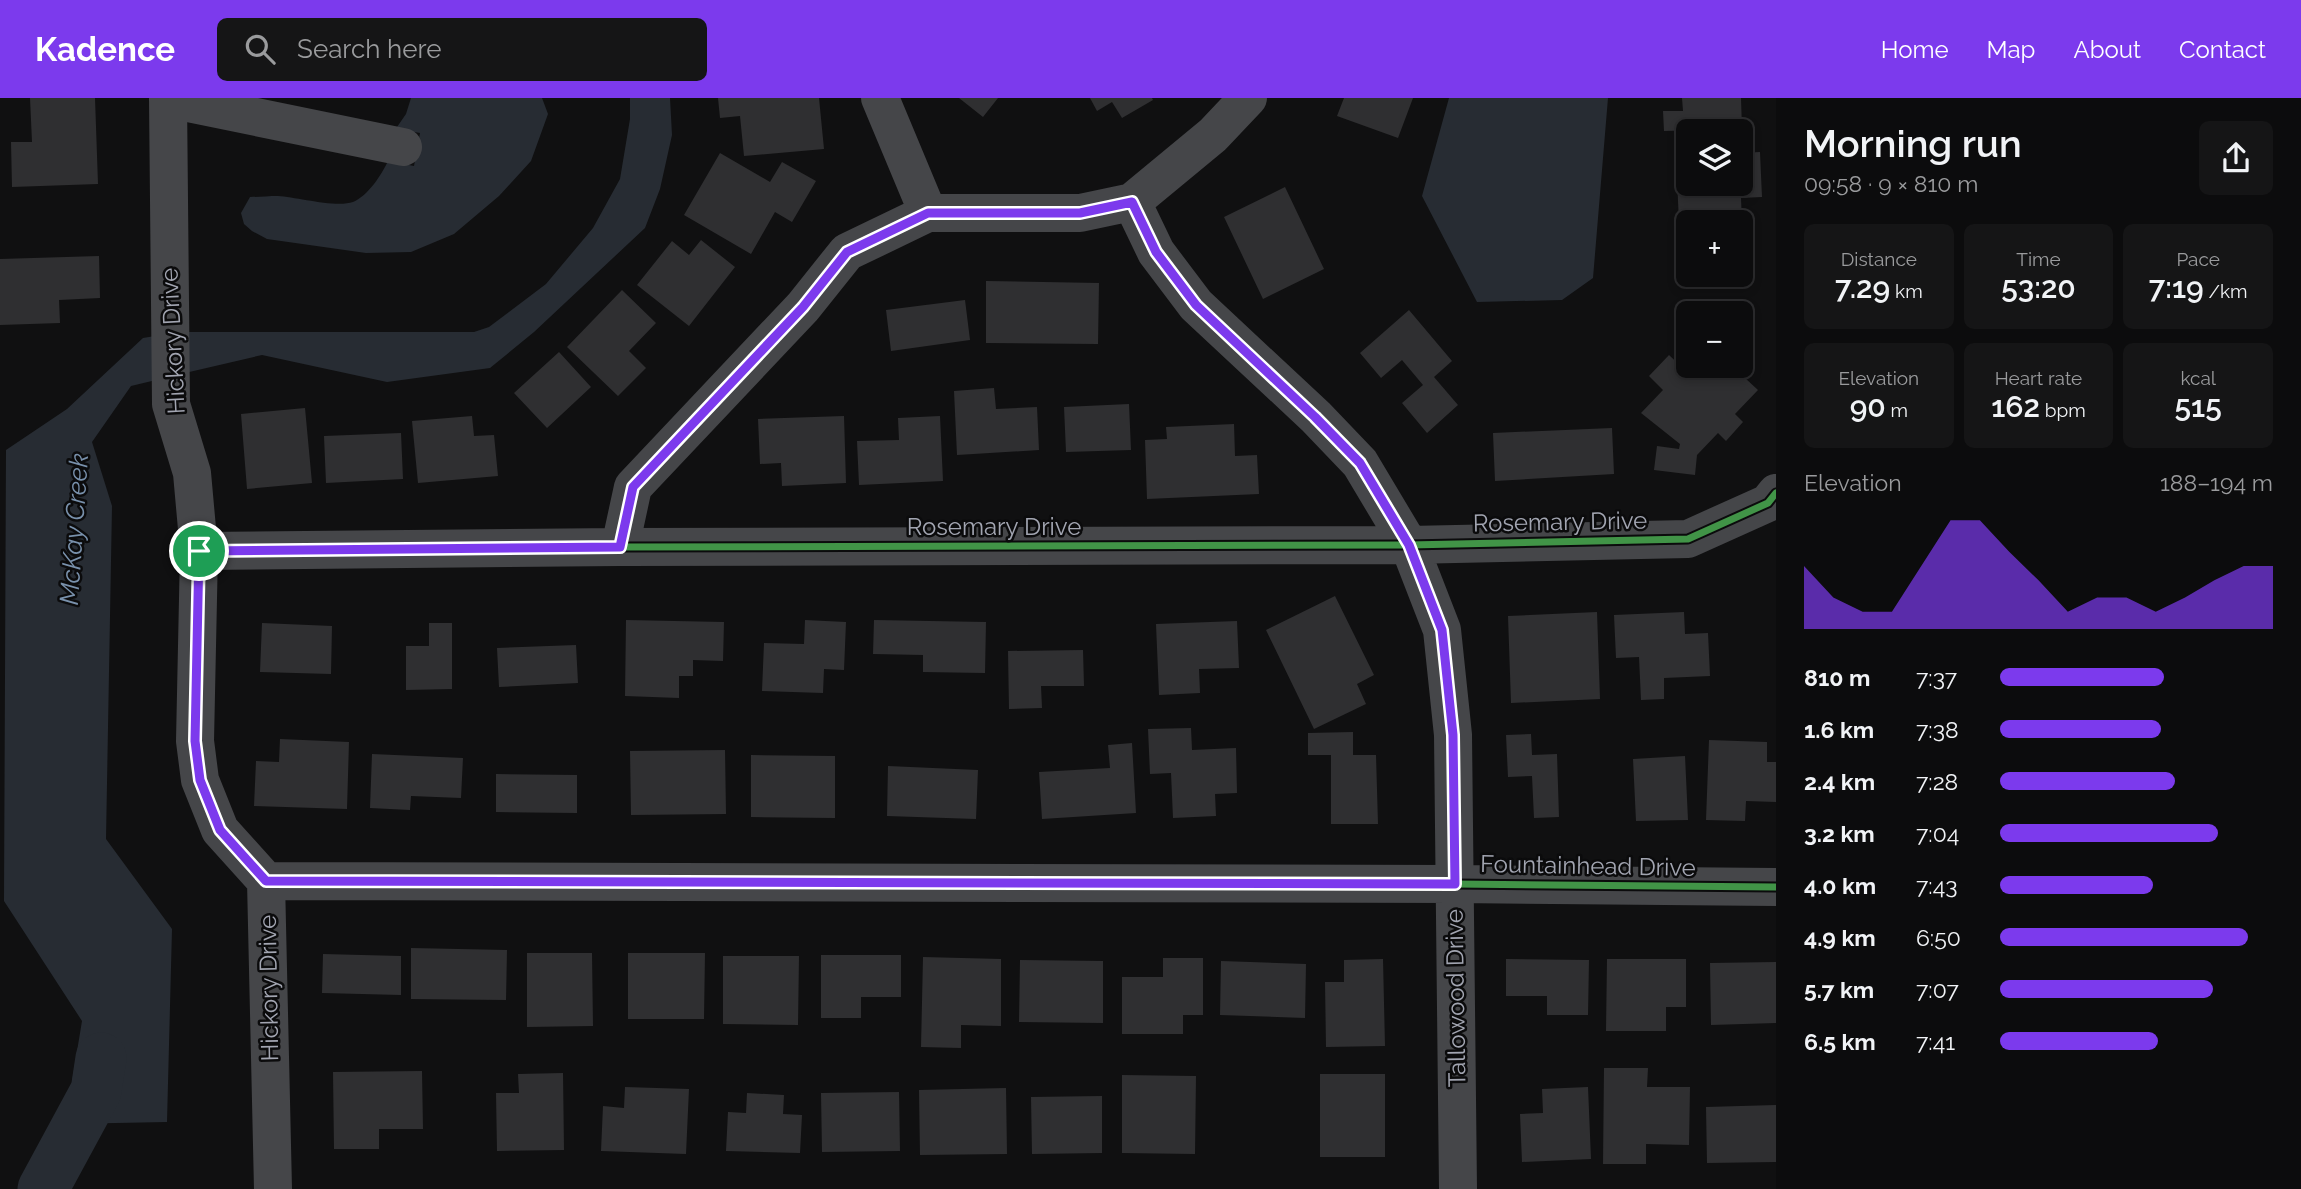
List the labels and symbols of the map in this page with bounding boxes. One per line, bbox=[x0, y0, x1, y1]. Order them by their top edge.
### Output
street label: Hickory Drive bbox=[154, 267, 191, 415]
water label: McKay Creek bbox=[54, 452, 94, 606]
street label: Rosemary Drive bbox=[1472, 505, 1648, 538]
street label: Rosemary Drive bbox=[907, 512, 1081, 541]
pin bbox=[169, 521, 229, 581]
street label: Fountainhead Drive bbox=[1480, 849, 1696, 882]
street label: Tallowood Drive bbox=[1439, 909, 1472, 1087]
street label: Hickory Drive bbox=[253, 914, 284, 1062]

